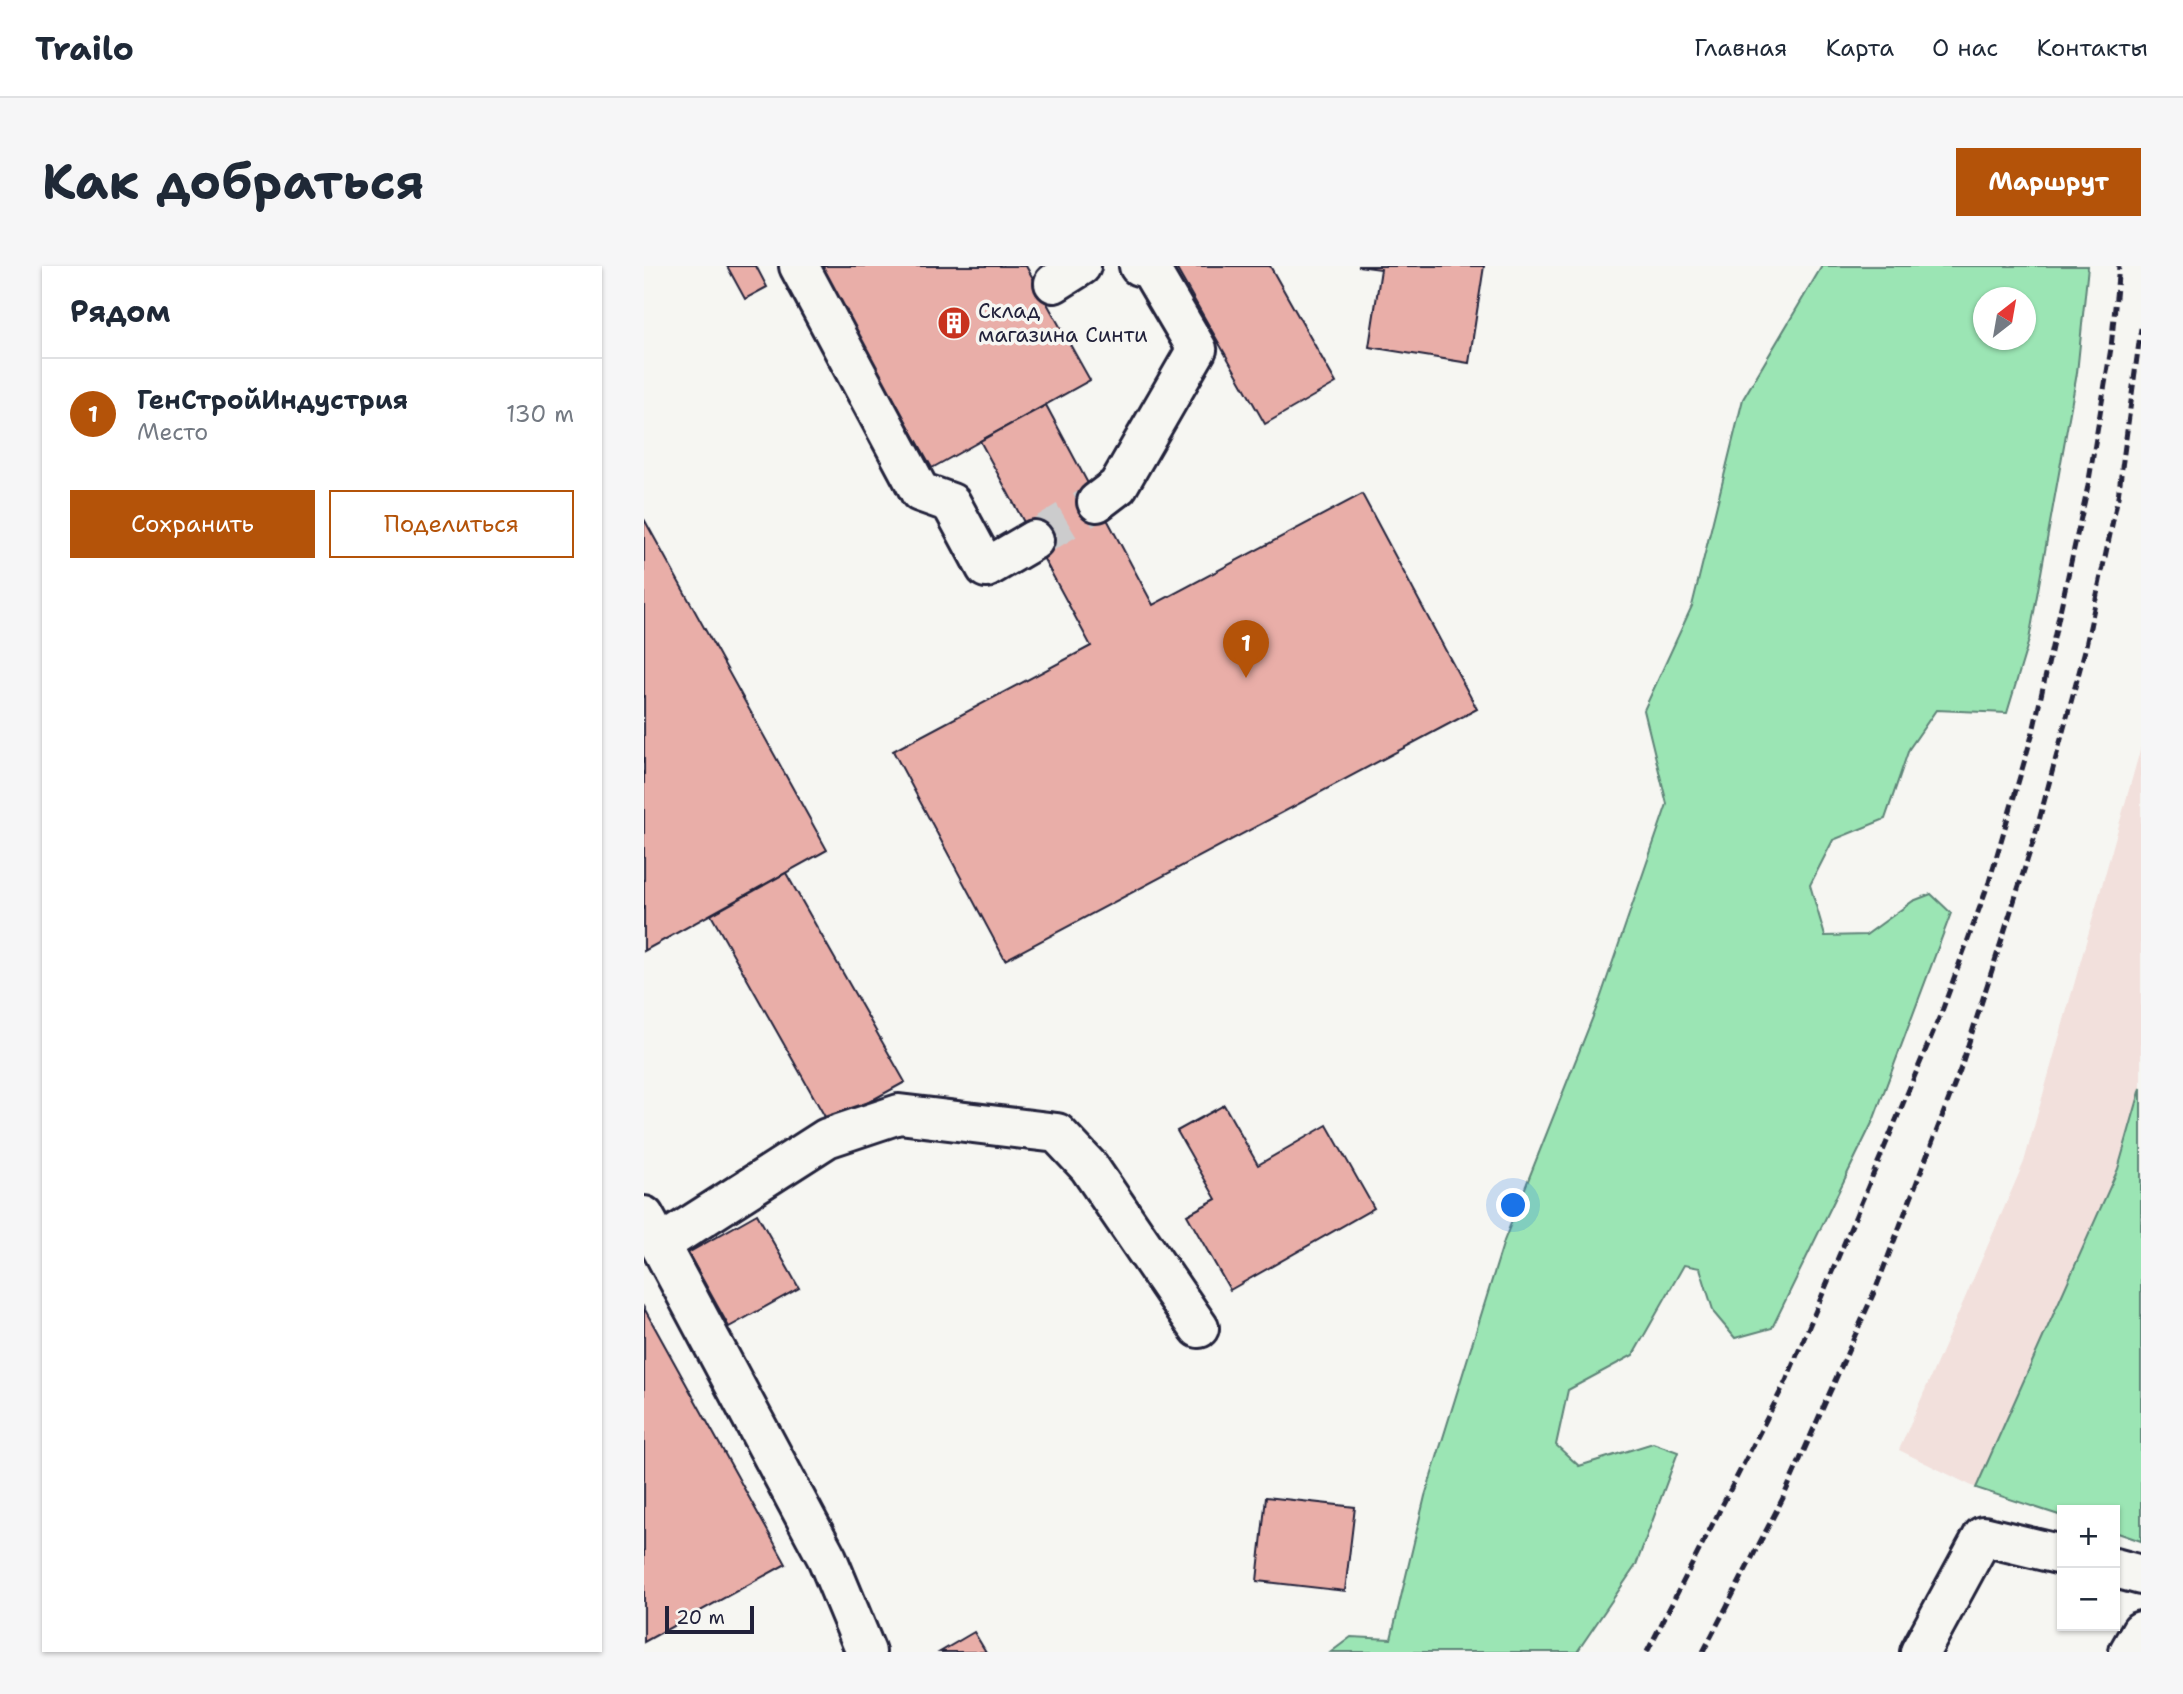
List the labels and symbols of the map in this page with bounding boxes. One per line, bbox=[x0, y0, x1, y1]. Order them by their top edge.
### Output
north arrow bbox=[1973, 287, 2036, 350]
place label: Склад магазина Синти bbox=[978, 297, 1148, 349]
building icon: Склад магазина Синти bbox=[935, 304, 973, 342]
pin: 1 bbox=[1223, 620, 1269, 678]
your location bbox=[1496, 1188, 1530, 1222]
scale bar bbox=[665, 1603, 754, 1635]

